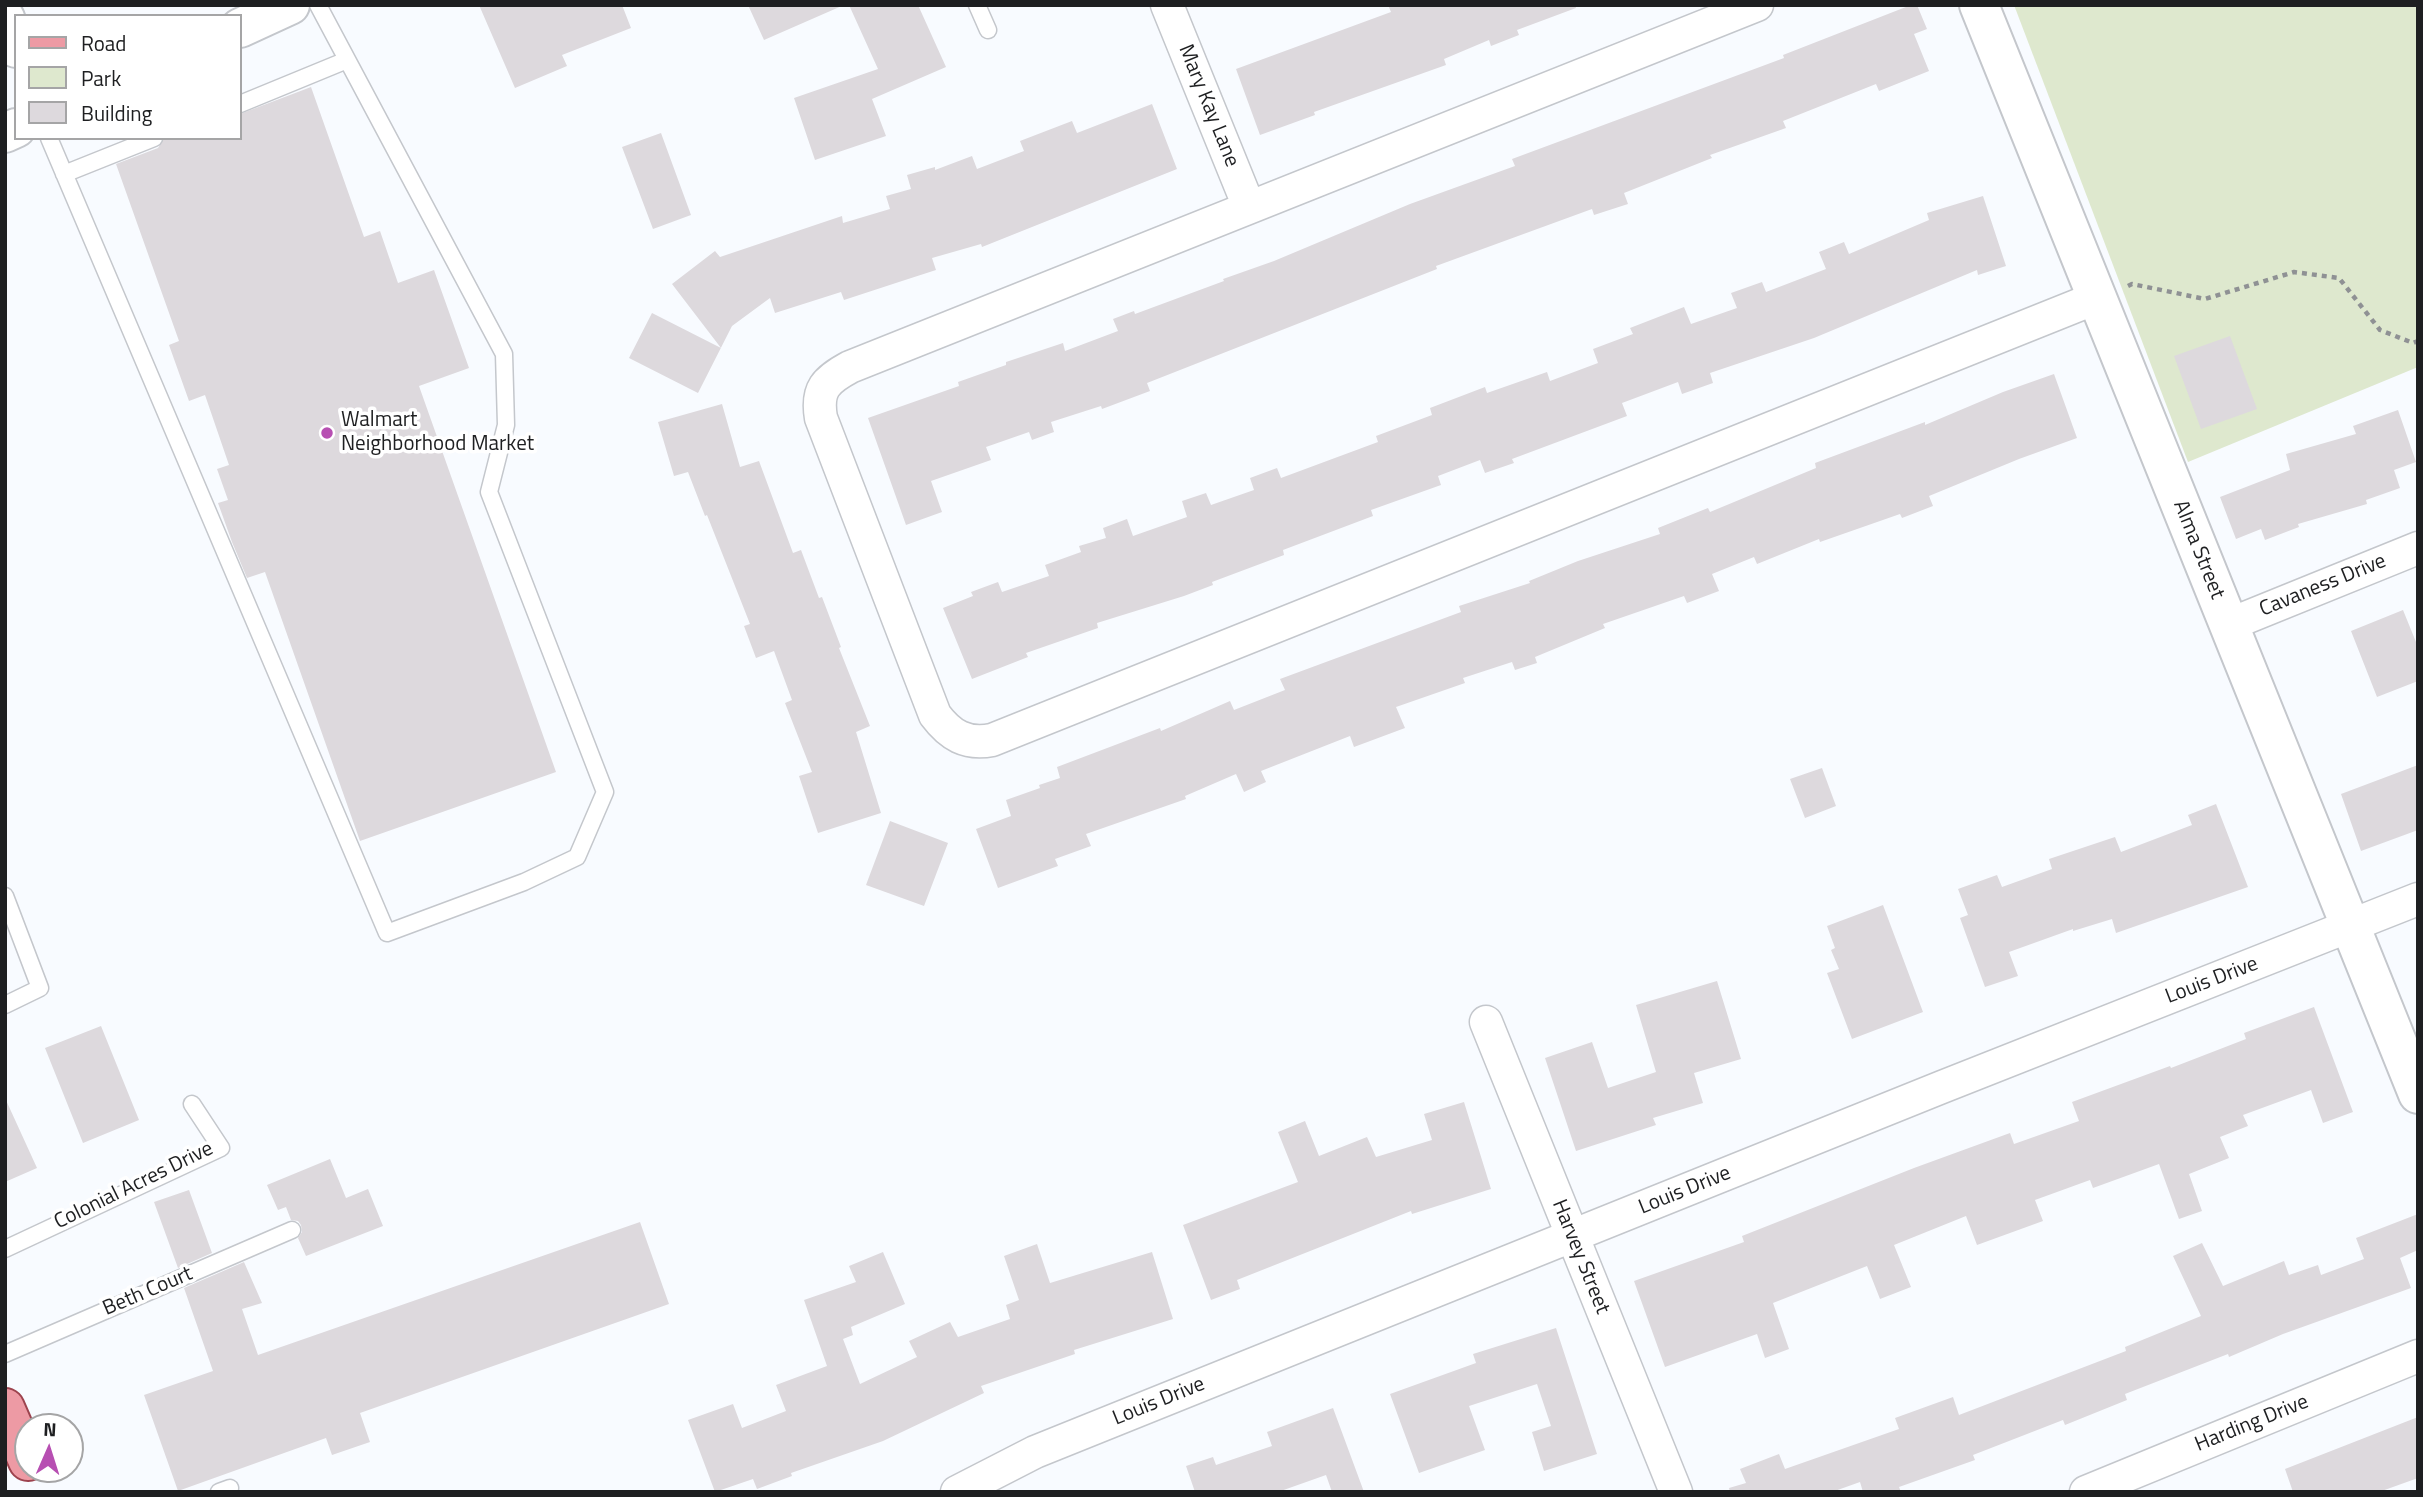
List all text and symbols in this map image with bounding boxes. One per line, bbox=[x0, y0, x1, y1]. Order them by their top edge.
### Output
legend bbox=[14, 14, 242, 140]
text: Road bbox=[81, 27, 126, 59]
street label: Mary Kay Lane bbox=[1172, 41, 1244, 171]
text: Park bbox=[81, 62, 121, 94]
text: Building bbox=[81, 97, 152, 129]
place label: Walmart Neighborhood Market bbox=[341, 408, 534, 458]
marker: Walmart Neighborhood Market bbox=[319, 425, 335, 441]
street label: Alma Street bbox=[2167, 497, 2229, 603]
street label: Cavaness Drive bbox=[2256, 549, 2390, 623]
street label: Louis Drive bbox=[2162, 952, 2262, 1010]
street label: Colonial Acres Drive bbox=[50, 1137, 218, 1235]
street label: Louis Drive bbox=[1635, 1161, 1735, 1221]
street label: Harvey Street bbox=[1546, 1196, 1614, 1318]
street label: Beth Court bbox=[99, 1262, 197, 1322]
street label: Louis Drive bbox=[1109, 1372, 1209, 1432]
street label: Harding Drive bbox=[2192, 1390, 2312, 1458]
north arrow bbox=[14, 1413, 84, 1483]
text: N bbox=[43, 1414, 57, 1443]

